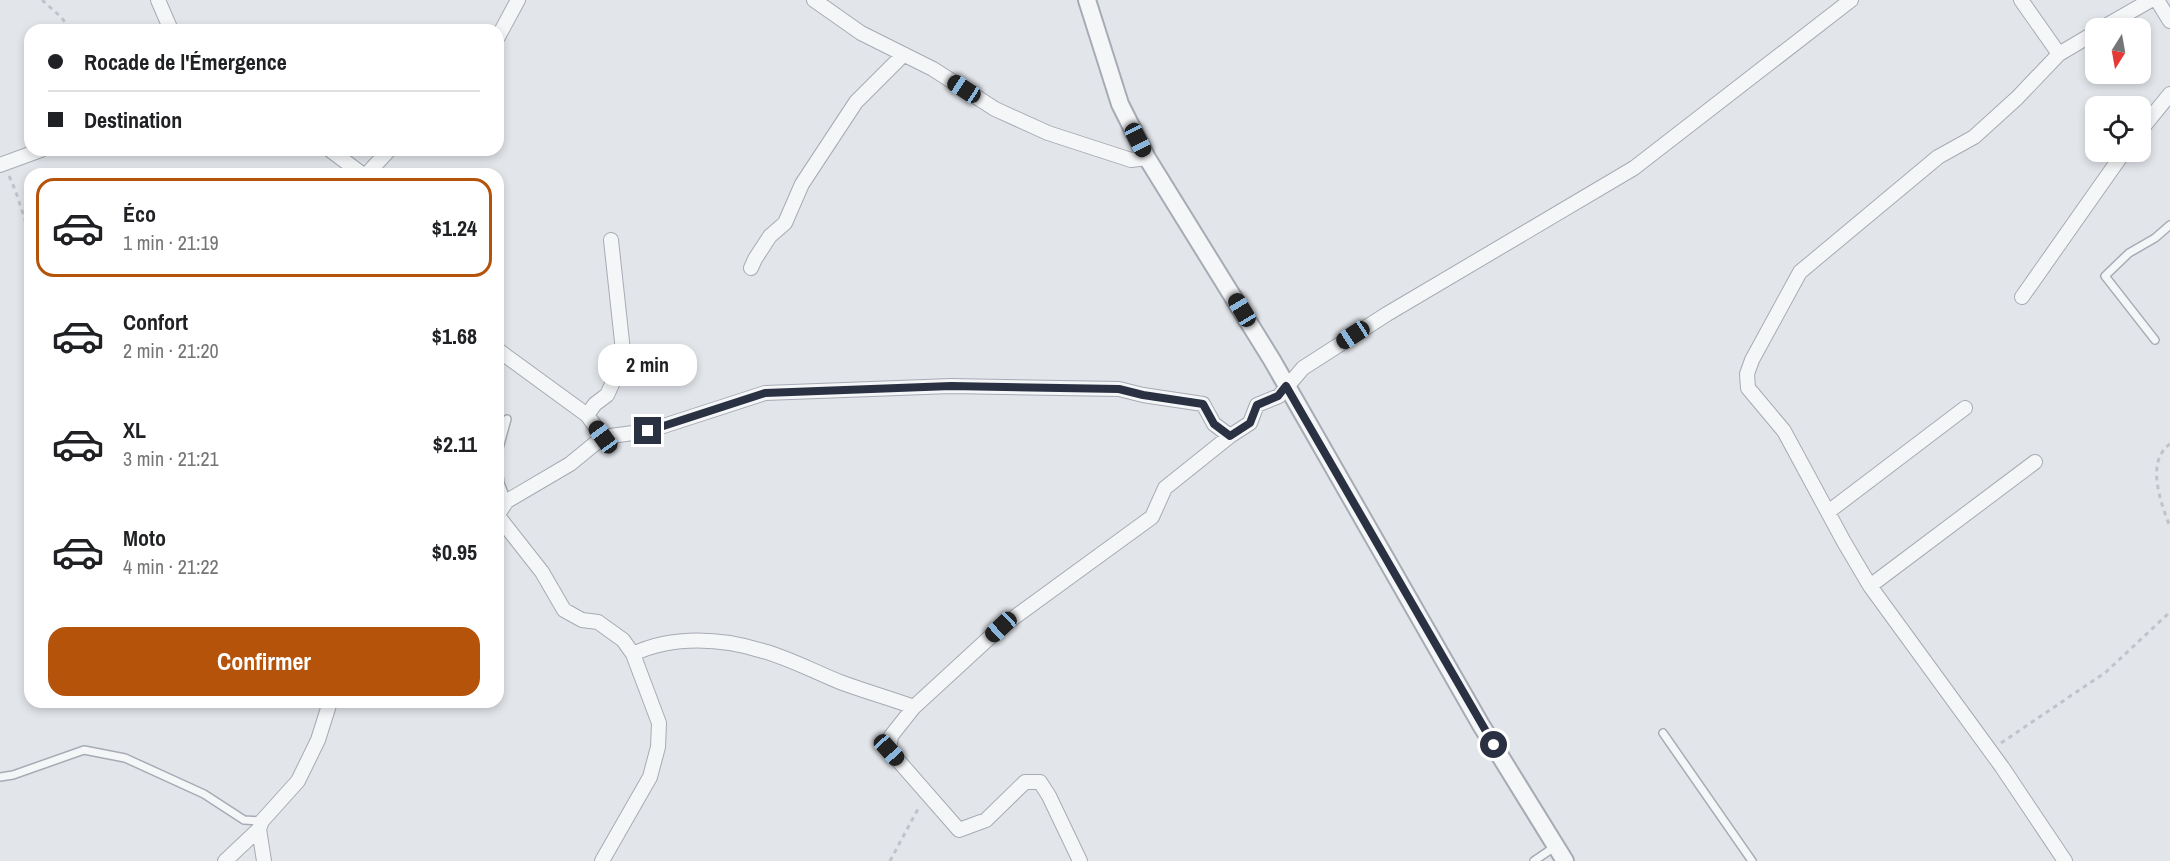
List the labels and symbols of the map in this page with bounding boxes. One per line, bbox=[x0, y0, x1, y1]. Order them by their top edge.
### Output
north arrow bbox=[2085, 18, 2151, 84]
car bbox=[944, 72, 984, 106]
car bbox=[1122, 120, 1154, 160]
car bbox=[1225, 290, 1259, 330]
car bbox=[1333, 318, 1373, 352]
callout: 2 min bbox=[598, 344, 698, 386]
car bbox=[585, 417, 621, 457]
route end bbox=[634, 417, 661, 444]
car bbox=[982, 608, 1020, 646]
car bbox=[870, 731, 908, 769]
route start bbox=[1480, 731, 1507, 758]

